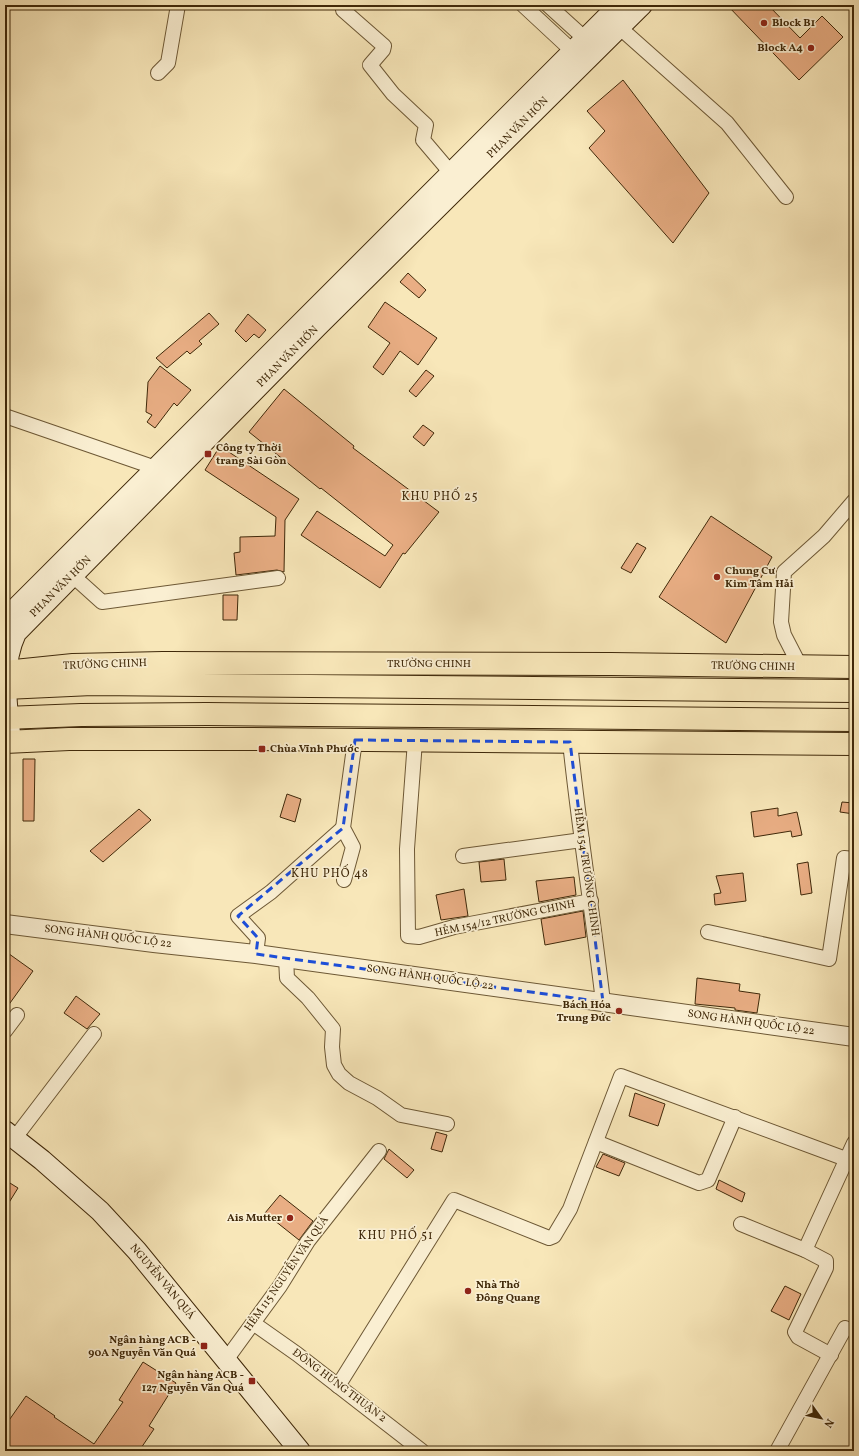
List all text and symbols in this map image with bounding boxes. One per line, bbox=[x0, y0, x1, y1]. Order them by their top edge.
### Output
place label: Block B1 bbox=[772, 16, 815, 31]
marker: Block B1 bbox=[759, 18, 769, 28]
place label: Block A4 bbox=[757, 41, 803, 56]
marker: Block A4 bbox=[806, 43, 816, 53]
street label: PHAN VĂN HỚN bbox=[484, 94, 552, 162]
street label: PHAN VĂN HỚN bbox=[254, 323, 322, 391]
place label: Công ty Thời trang Sài Gòn bbox=[216, 441, 286, 469]
marker: Công ty Thời trang Sài Gòn bbox=[203, 449, 213, 459]
district label: KHU PHỐ 25 bbox=[401, 487, 479, 505]
street label: PHAN VĂN HỚN bbox=[27, 553, 95, 621]
place label: Chung Cư Kim Tâm Hải bbox=[725, 564, 794, 592]
marker: Chung Cư Kim Tâm Hải bbox=[712, 572, 722, 582]
street label: TRƯỜNG CHINH bbox=[63, 656, 147, 674]
street label: TRƯỜNG CHINH bbox=[387, 657, 471, 672]
street label: TRƯỜNG CHINH bbox=[711, 659, 795, 675]
place label: Chùa Vĩnh Phước bbox=[270, 742, 359, 757]
marker: Chùa Vĩnh Phước bbox=[257, 744, 267, 754]
street label: HẺM 154 TRƯỜNG CHINH bbox=[570, 807, 602, 937]
district label: KHU PHỐ 48 bbox=[291, 864, 369, 882]
street label: HẺM 154/12 TRƯỜNG CHINH bbox=[433, 897, 577, 941]
street label: SONG HÀNH QUỐC LỘ 22 bbox=[43, 921, 173, 952]
street label: SONG HÀNH QUỐC LỘ 22 bbox=[365, 961, 495, 994]
place label: Bách Hóa Trung Đức bbox=[557, 998, 611, 1026]
marker: Bách Hóa Trung Đức bbox=[614, 1006, 624, 1016]
street label: SONG HÀNH QUỐC LỘ 22 bbox=[686, 1006, 816, 1039]
place label: Ais Mutter bbox=[227, 1211, 283, 1226]
street label: HẺM 115 NGUYỄN VĂN QUÁ bbox=[241, 1213, 333, 1335]
marker: Ais Mutter bbox=[285, 1213, 295, 1223]
district label: KHU PHỐ 51 bbox=[358, 1226, 434, 1244]
street label: NGUYỄN VĂN QUÁ bbox=[126, 1240, 199, 1323]
place label: Nhà Thờ Đông Quang bbox=[476, 1278, 540, 1306]
marker: Nhà Thờ Đông Quang bbox=[463, 1286, 473, 1296]
place label: Ngân hàng ACB - 90A Nguyễn Văn Quá bbox=[88, 1333, 196, 1361]
marker: Ngân hàng ACB - 90A Nguyễn Văn Quá bbox=[199, 1341, 209, 1351]
street label: ĐÔNG HƯNG THUẬN 2 bbox=[289, 1346, 389, 1426]
place label: Ngân hàng ACB - 127 Nguyễn Văn Quá bbox=[142, 1368, 244, 1396]
marker: Ngân hàng ACB - 127 Nguyễn Văn Quá bbox=[247, 1376, 257, 1386]
north arrow bbox=[801, 1398, 841, 1438]
text: N bbox=[820, 1415, 837, 1430]

